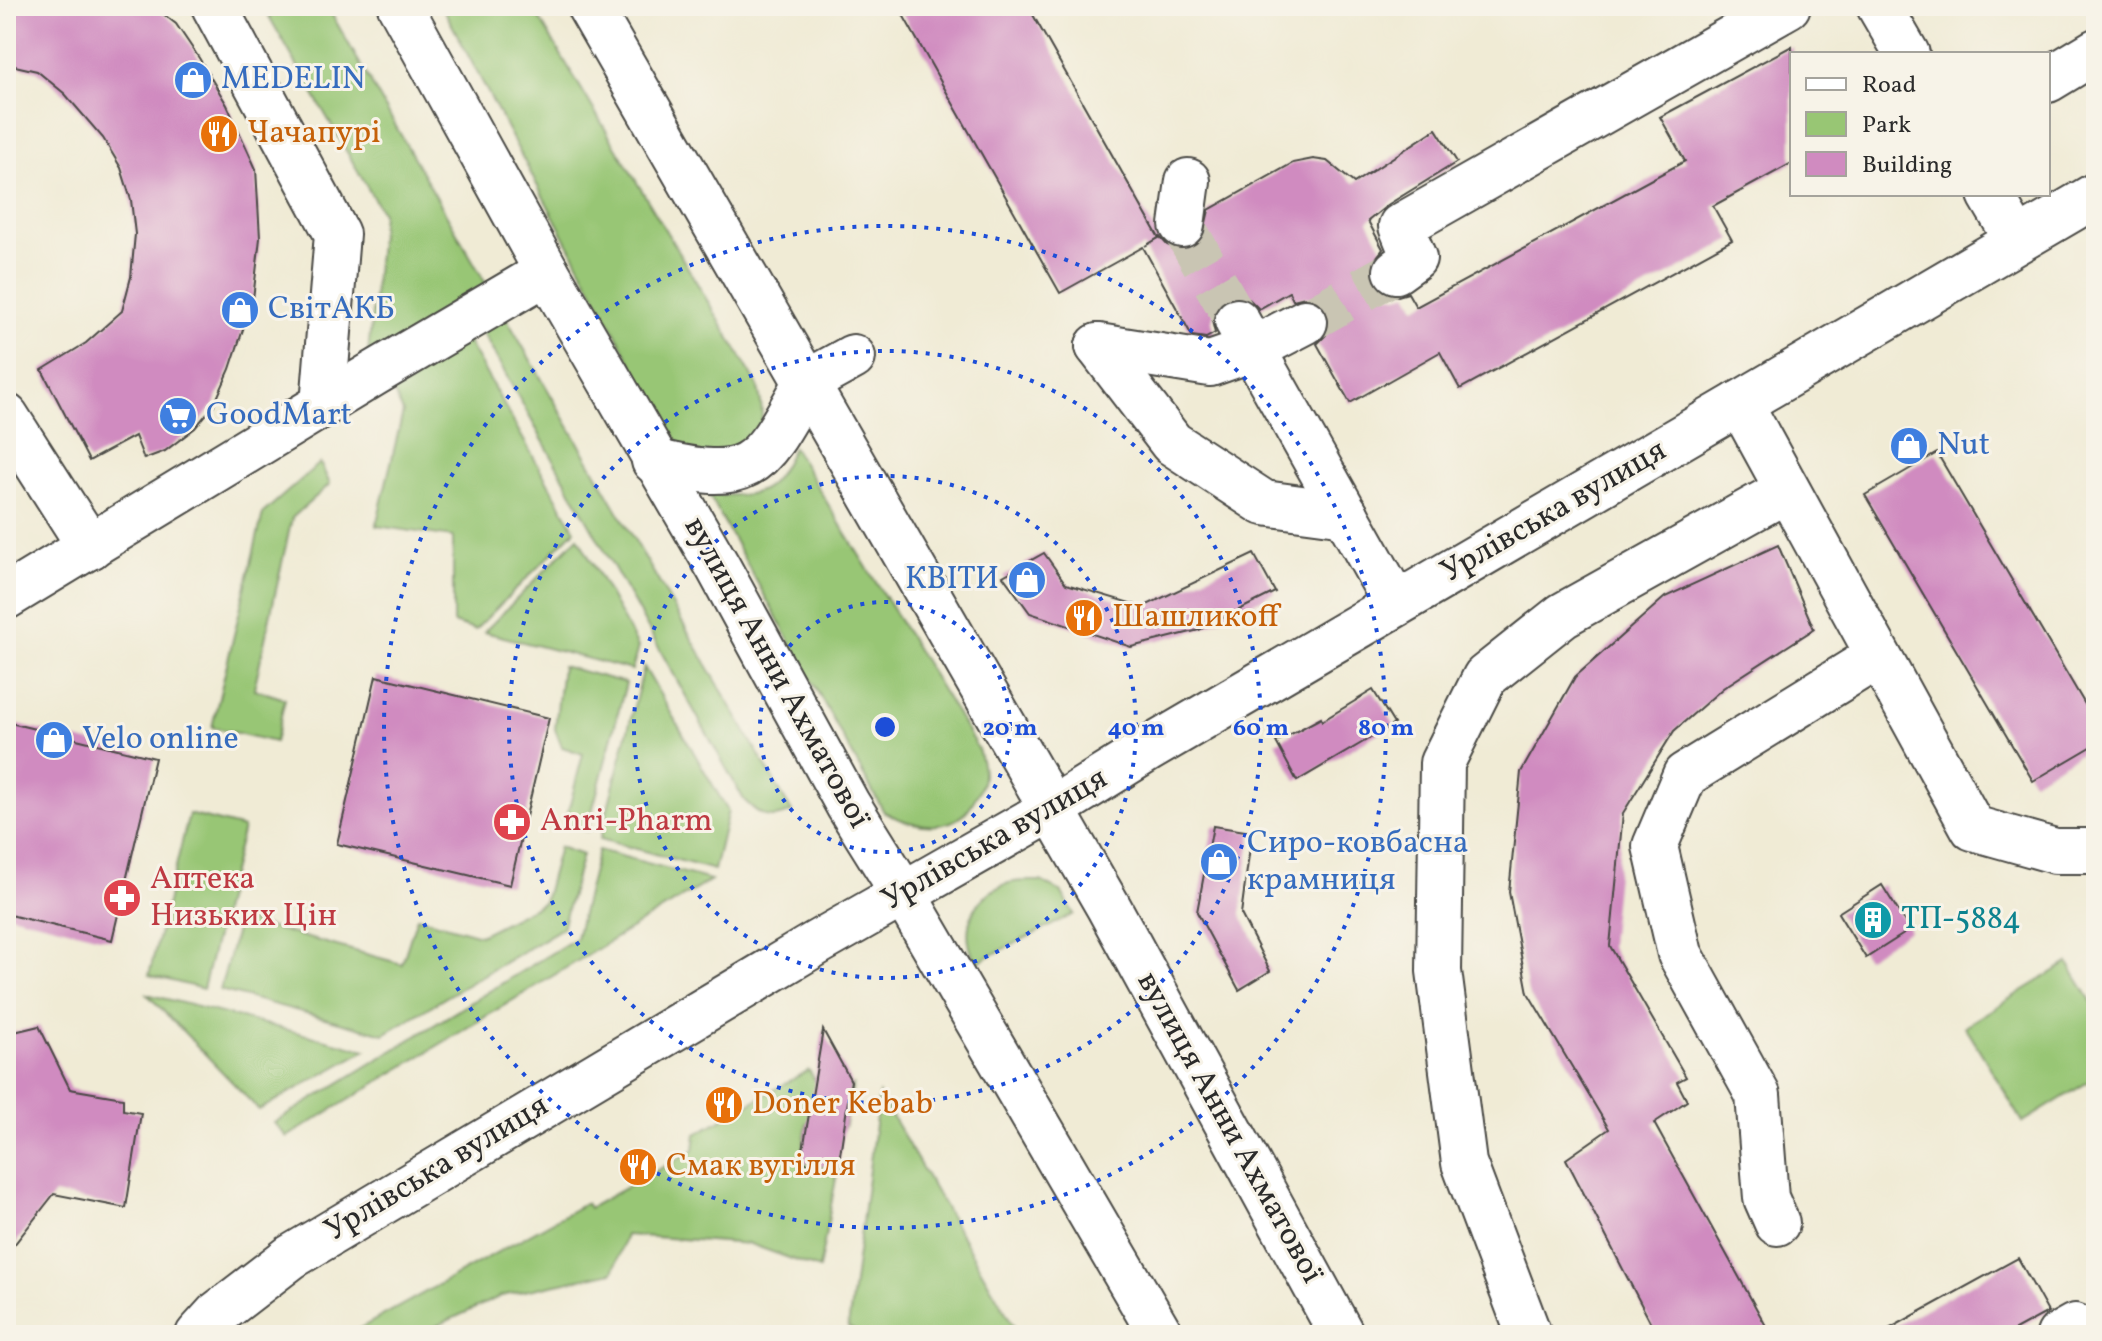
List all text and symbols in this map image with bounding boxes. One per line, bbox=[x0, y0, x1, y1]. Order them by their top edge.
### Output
legend bbox=[1790, 52, 2050, 196]
place label: MEDELIN bbox=[221, 58, 366, 102]
shop icon: MEDELIN bbox=[172, 59, 214, 101]
text: Road bbox=[1862, 69, 1916, 103]
text: Park bbox=[1862, 109, 1911, 143]
place label: Чачапурі bbox=[247, 112, 381, 156]
restaurant icon: Чачапурі bbox=[198, 113, 240, 155]
text: Building bbox=[1862, 149, 1952, 183]
place label: СвітАКБ bbox=[268, 288, 395, 332]
shop icon: СвітАКБ bbox=[219, 289, 261, 331]
place label: GoodMart bbox=[206, 394, 352, 438]
supermarket icon: GoodMart bbox=[157, 395, 199, 437]
place label: Nut bbox=[1937, 424, 1990, 468]
shop icon: Nut bbox=[1888, 425, 1930, 467]
street label: Урлівська вулиця bbox=[1433, 429, 1675, 595]
street label: вулиця Анни Ахматової bbox=[672, 509, 880, 837]
place label: КВІТИ bbox=[905, 558, 999, 602]
shop icon: КВІТИ bbox=[1006, 559, 1048, 601]
place label: Шашликоff bbox=[1112, 596, 1281, 640]
restaurant icon: Шашликоff bbox=[1063, 597, 1105, 639]
text: 20 m bbox=[982, 712, 1038, 746]
text: 40 m bbox=[1108, 712, 1164, 746]
text: 60 m bbox=[1233, 712, 1289, 746]
text: 80 m bbox=[1358, 712, 1414, 746]
centre of rings bbox=[871, 713, 899, 741]
place label: Velo online bbox=[82, 718, 239, 762]
shop icon: Velo online bbox=[33, 719, 75, 761]
street label: Урлівська вулиця bbox=[874, 757, 1116, 923]
place label: Anri-Pharm bbox=[540, 800, 712, 844]
pharmacy icon: Anri-Pharm bbox=[491, 801, 533, 843]
place label: Сиро-ковбасна крамниця bbox=[1247, 822, 1469, 903]
shop icon: Сиро-ковбасна крамниця bbox=[1198, 841, 1240, 883]
place label: Аптека Низьких Цін bbox=[150, 858, 337, 939]
pharmacy icon: Аптека Низьких Цін bbox=[101, 877, 143, 919]
place label: ТП-5884 bbox=[1901, 898, 2021, 942]
building icon: ТП-5884 bbox=[1852, 899, 1894, 941]
street label: вулиця Анни Ахматової bbox=[1125, 964, 1333, 1292]
place label: Doner Kebab bbox=[752, 1083, 933, 1127]
restaurant icon: Doner Kebab bbox=[703, 1084, 745, 1126]
street label: Урлівська вулиця bbox=[317, 1085, 557, 1253]
place label: Смак вугілля bbox=[666, 1145, 856, 1189]
restaurant icon: Смак вугілля bbox=[617, 1146, 659, 1188]

